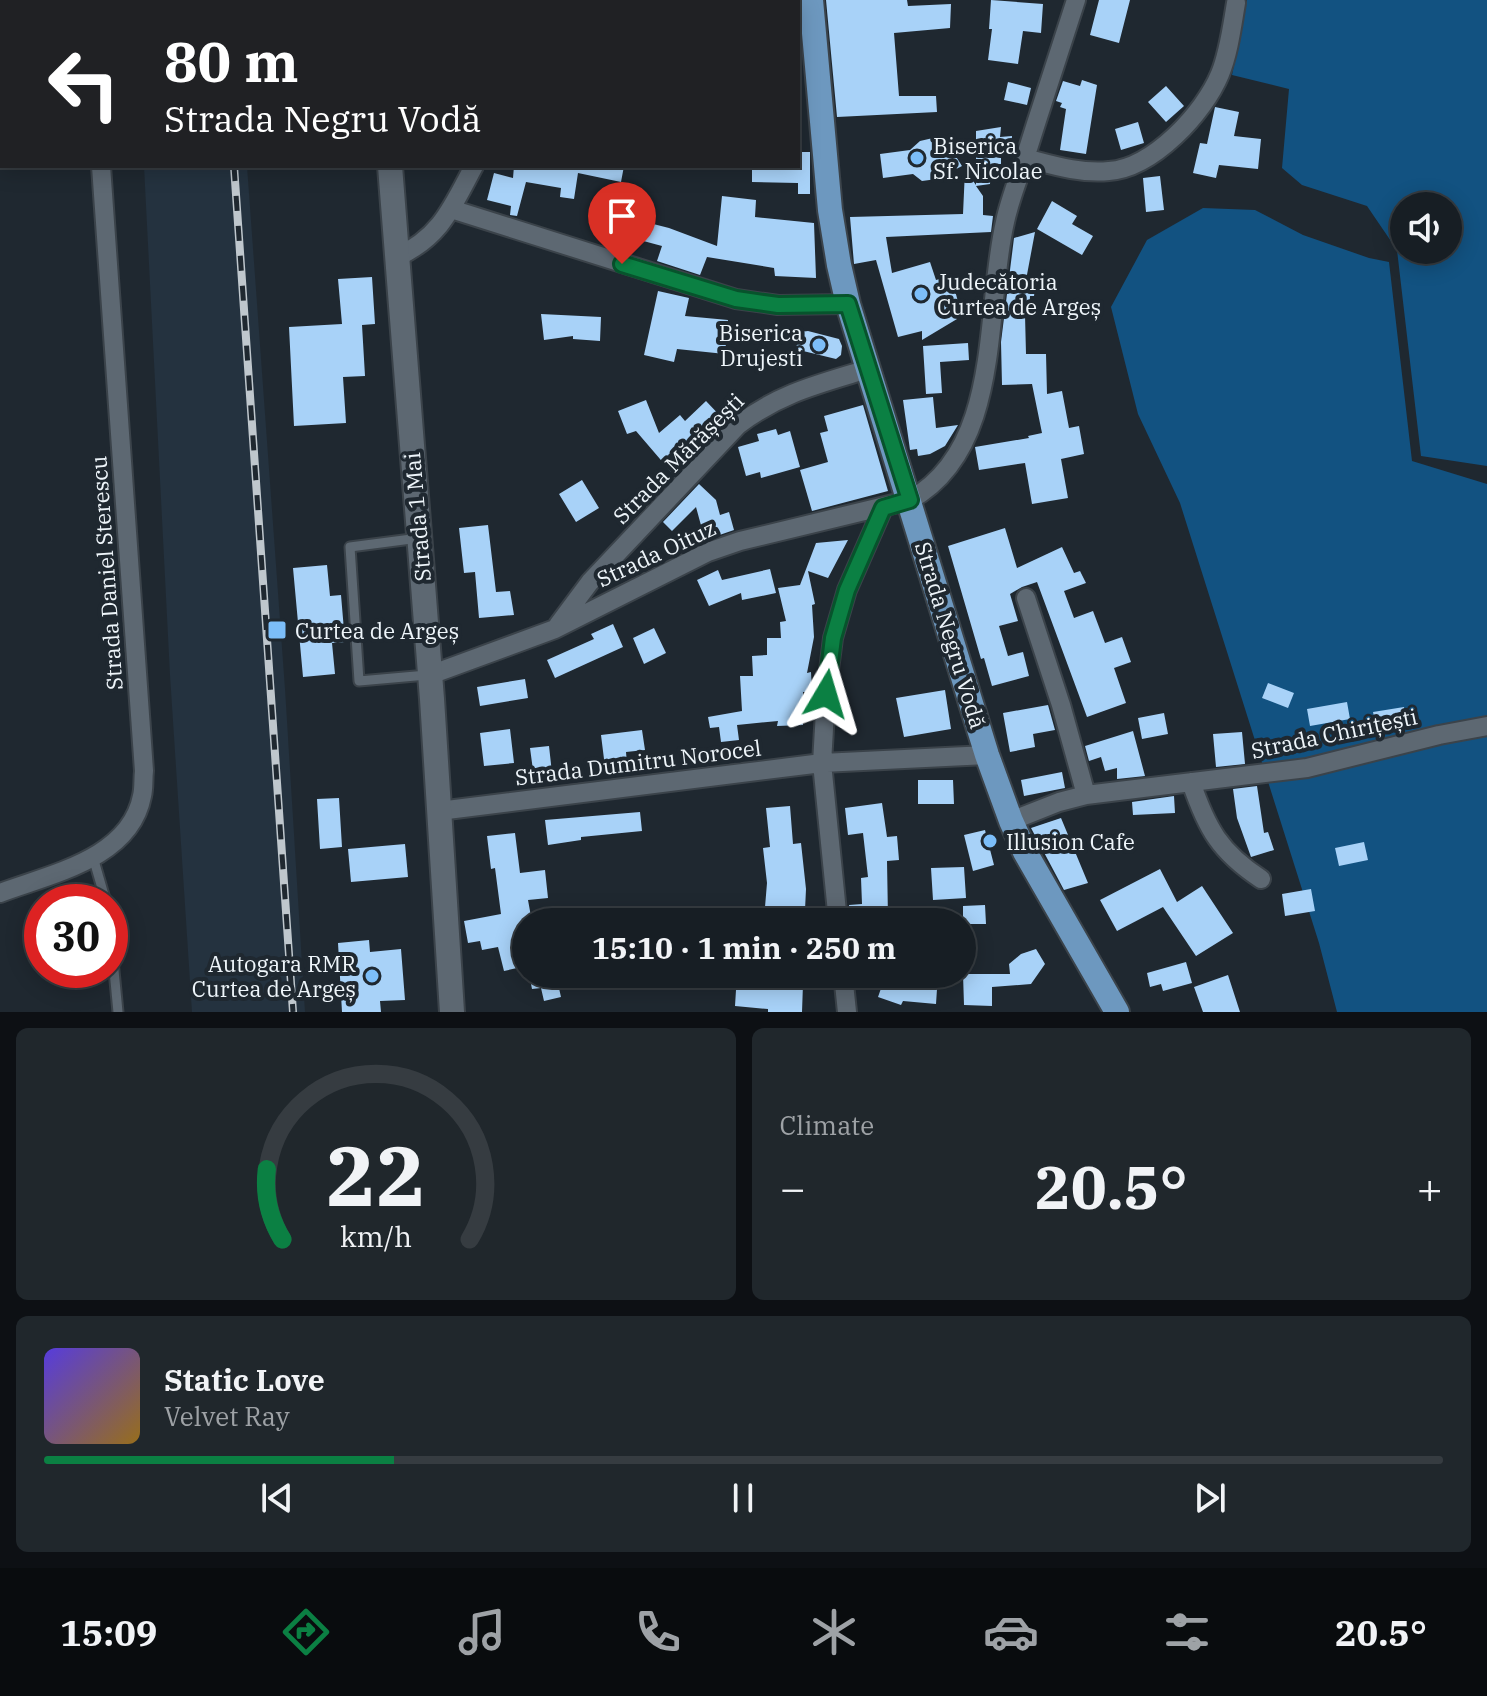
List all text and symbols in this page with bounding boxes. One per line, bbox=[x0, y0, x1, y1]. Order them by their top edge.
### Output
text: 80 m bbox=[164, 25, 299, 97]
icon: left bbox=[32, 32, 136, 136]
text: Strada Negru Vodă bbox=[164, 95, 482, 142]
place label: Biserica Sf. Nicolae bbox=[933, 131, 1042, 185]
marker: Biserica Sf. Nicolae bbox=[908, 149, 926, 167]
pin bbox=[588, 182, 656, 264]
map controls bbox=[1390, 192, 1462, 264]
button: sound bbox=[1390, 192, 1462, 264]
icon: arrive bbox=[600, 194, 644, 238]
place label: Judecătoria Curtea de Argeș bbox=[937, 267, 1101, 321]
marker: Judecătoria Curtea de Argeș bbox=[912, 285, 930, 303]
place label: Biserica Drujesti bbox=[719, 318, 803, 372]
marker: Biserica Drujesti bbox=[810, 336, 828, 354]
street label: Strada Mărășești bbox=[606, 386, 750, 530]
street label: Strada 1 Mai bbox=[397, 451, 437, 583]
street label: Strada Daniel Sterescu bbox=[83, 455, 129, 691]
street label: Strada Oituz bbox=[592, 513, 720, 593]
street label: Strada Negru Vodă bbox=[909, 538, 993, 732]
place label: Curtea de Argeș bbox=[295, 616, 459, 645]
marker: Curtea de Argeș bbox=[266, 619, 288, 641]
position arrow bbox=[784, 652, 868, 736]
street label: Strada Chirițești bbox=[1248, 701, 1420, 765]
street label: Strada Dumitru Norocel bbox=[513, 732, 763, 792]
place label: Illusion Cafe bbox=[1006, 827, 1135, 856]
marker: Illusion Cafe bbox=[981, 832, 999, 850]
speed limit sign: 30 bbox=[24, 884, 128, 988]
text: 15:10 · 1 min · 250 m bbox=[592, 928, 896, 967]
place label: Autogara RMR Curtea de Argeș bbox=[192, 949, 356, 1003]
marker: Autogara RMR Curtea de Argeș bbox=[363, 967, 381, 985]
text: Climate bbox=[780, 1108, 874, 1142]
text: 22 bbox=[326, 1121, 426, 1229]
text: 20.5° bbox=[1035, 1147, 1188, 1226]
text: − bbox=[780, 1159, 806, 1216]
text: + bbox=[1417, 1159, 1443, 1216]
text: km/h bbox=[340, 1218, 412, 1255]
text: Static Love bbox=[164, 1360, 325, 1399]
text: Velvet Ray bbox=[164, 1399, 290, 1433]
icon: previous bbox=[255, 1476, 299, 1520]
icon: pause bbox=[721, 1476, 765, 1520]
icon: next bbox=[1188, 1476, 1232, 1520]
icon: directions bbox=[278, 1604, 334, 1660]
icon: music bbox=[454, 1604, 510, 1660]
icon: phone bbox=[630, 1604, 686, 1660]
icon: climate bbox=[806, 1604, 862, 1660]
icon: car bbox=[983, 1604, 1039, 1660]
icon: filters bbox=[1159, 1604, 1215, 1660]
text: 15:09 bbox=[60, 1609, 157, 1656]
text: 20.5° bbox=[1335, 1609, 1427, 1656]

